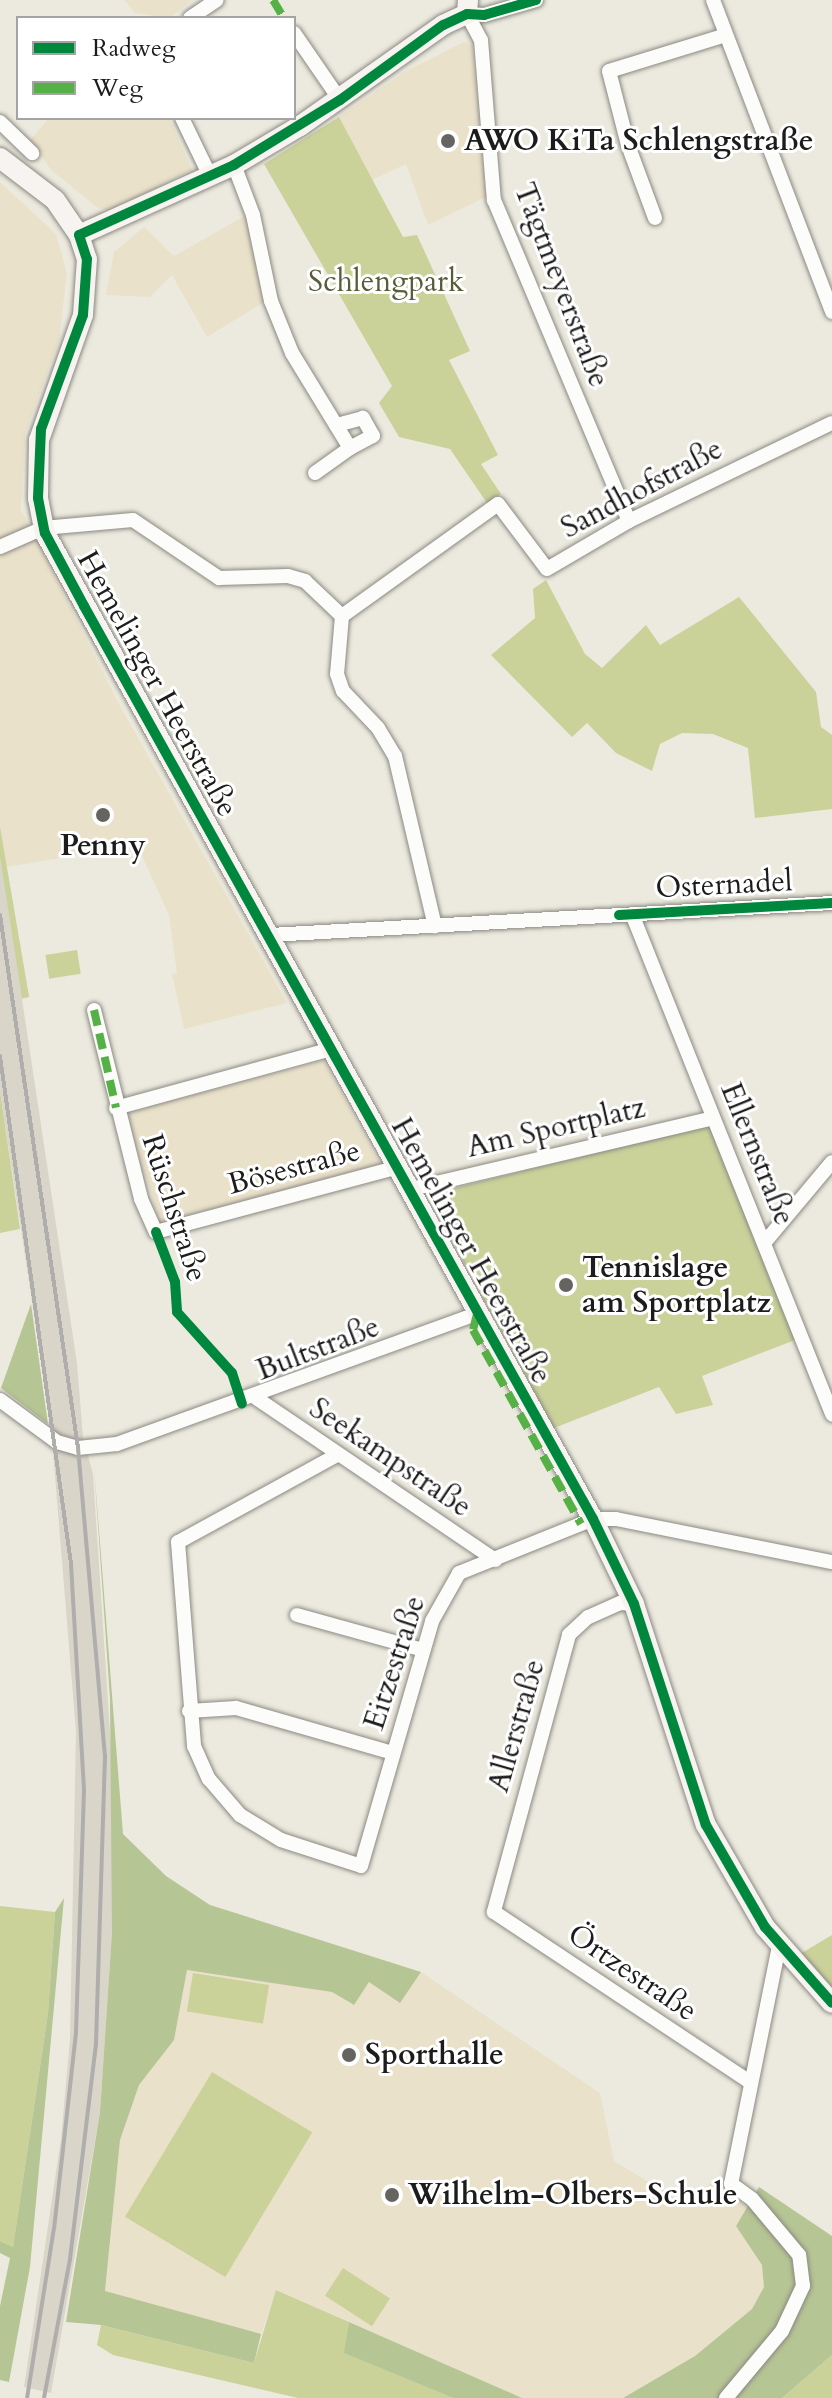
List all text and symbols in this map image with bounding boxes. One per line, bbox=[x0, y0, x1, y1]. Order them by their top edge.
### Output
legend bbox=[16, 16, 296, 120]
text: Radweg bbox=[92, 32, 175, 65]
text: Weg bbox=[92, 72, 143, 105]
place label: AWO KiTa Schlengstraße bbox=[464, 123, 814, 159]
marker: AWO KiTa Schlengstraße bbox=[439, 132, 457, 150]
street label: Tägtmeyerstraße bbox=[506, 178, 616, 392]
park label: Schlengpark bbox=[308, 264, 464, 300]
street label: Sandhofstraße bbox=[555, 431, 729, 547]
street label: Hemelinger Heerstraße bbox=[69, 545, 245, 823]
marker: Penny bbox=[94, 806, 112, 824]
place label: Penny bbox=[60, 828, 146, 864]
street label: Osternadel bbox=[655, 863, 793, 907]
street label: Ellernstraße bbox=[712, 1078, 802, 1230]
street label: Am Sportplatz bbox=[463, 1090, 649, 1166]
street label: Hemelinger Heerstraße bbox=[383, 1112, 559, 1390]
street label: Rüschstraße bbox=[133, 1130, 215, 1286]
street label: Bösestraße bbox=[224, 1133, 364, 1203]
place label: Tennislage am Sportplatz bbox=[582, 1250, 771, 1320]
marker: Tennislage am Sportplatz bbox=[557, 1276, 575, 1294]
street label: Bultstraße bbox=[251, 1309, 385, 1389]
street label: Seekampstraße bbox=[302, 1391, 478, 1525]
street label: Eitzestraße bbox=[357, 1592, 433, 1734]
street label: Allerstraße bbox=[481, 1656, 553, 1796]
street label: Örtzestraße bbox=[560, 1917, 704, 2029]
place label: Sporthalle bbox=[365, 2037, 504, 2073]
marker: Sporthalle bbox=[340, 2046, 358, 2064]
place label: Wilhelm-Olbers-Schule bbox=[408, 2177, 738, 2213]
marker: Wilhelm-Olbers-Schule bbox=[383, 2186, 401, 2204]

